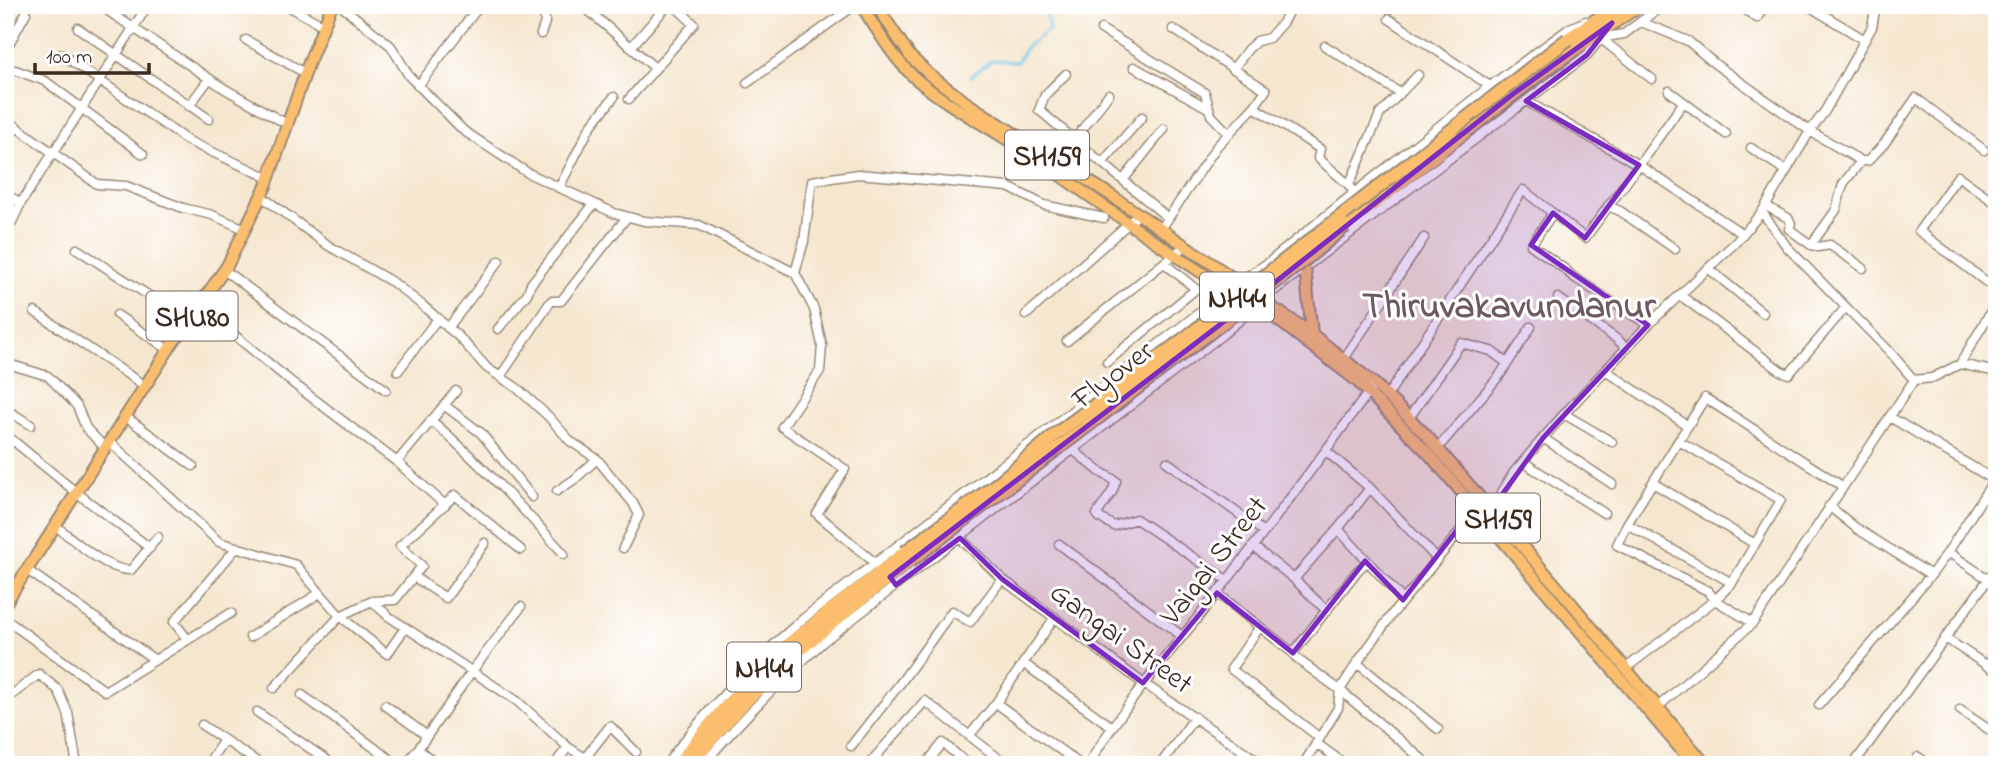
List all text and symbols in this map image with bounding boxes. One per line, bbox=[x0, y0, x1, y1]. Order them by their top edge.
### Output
scale bar bbox=[35, 32, 149, 76]
text: 100 m bbox=[46, 43, 92, 73]
road number: SH159 bbox=[1005, 130, 1089, 180]
road number: NH44 bbox=[1200, 272, 1274, 322]
district label: Thiruvakavundanur bbox=[1362, 281, 1657, 335]
road number: SHU80 bbox=[146, 292, 238, 340]
street label: Flyover bbox=[1063, 330, 1165, 423]
street label: Vaigai Street bbox=[1150, 488, 1280, 637]
road number: SH159 bbox=[1456, 494, 1540, 542]
street label: Gangai Street bbox=[1039, 572, 1201, 707]
road number: NH44 bbox=[727, 642, 801, 692]

